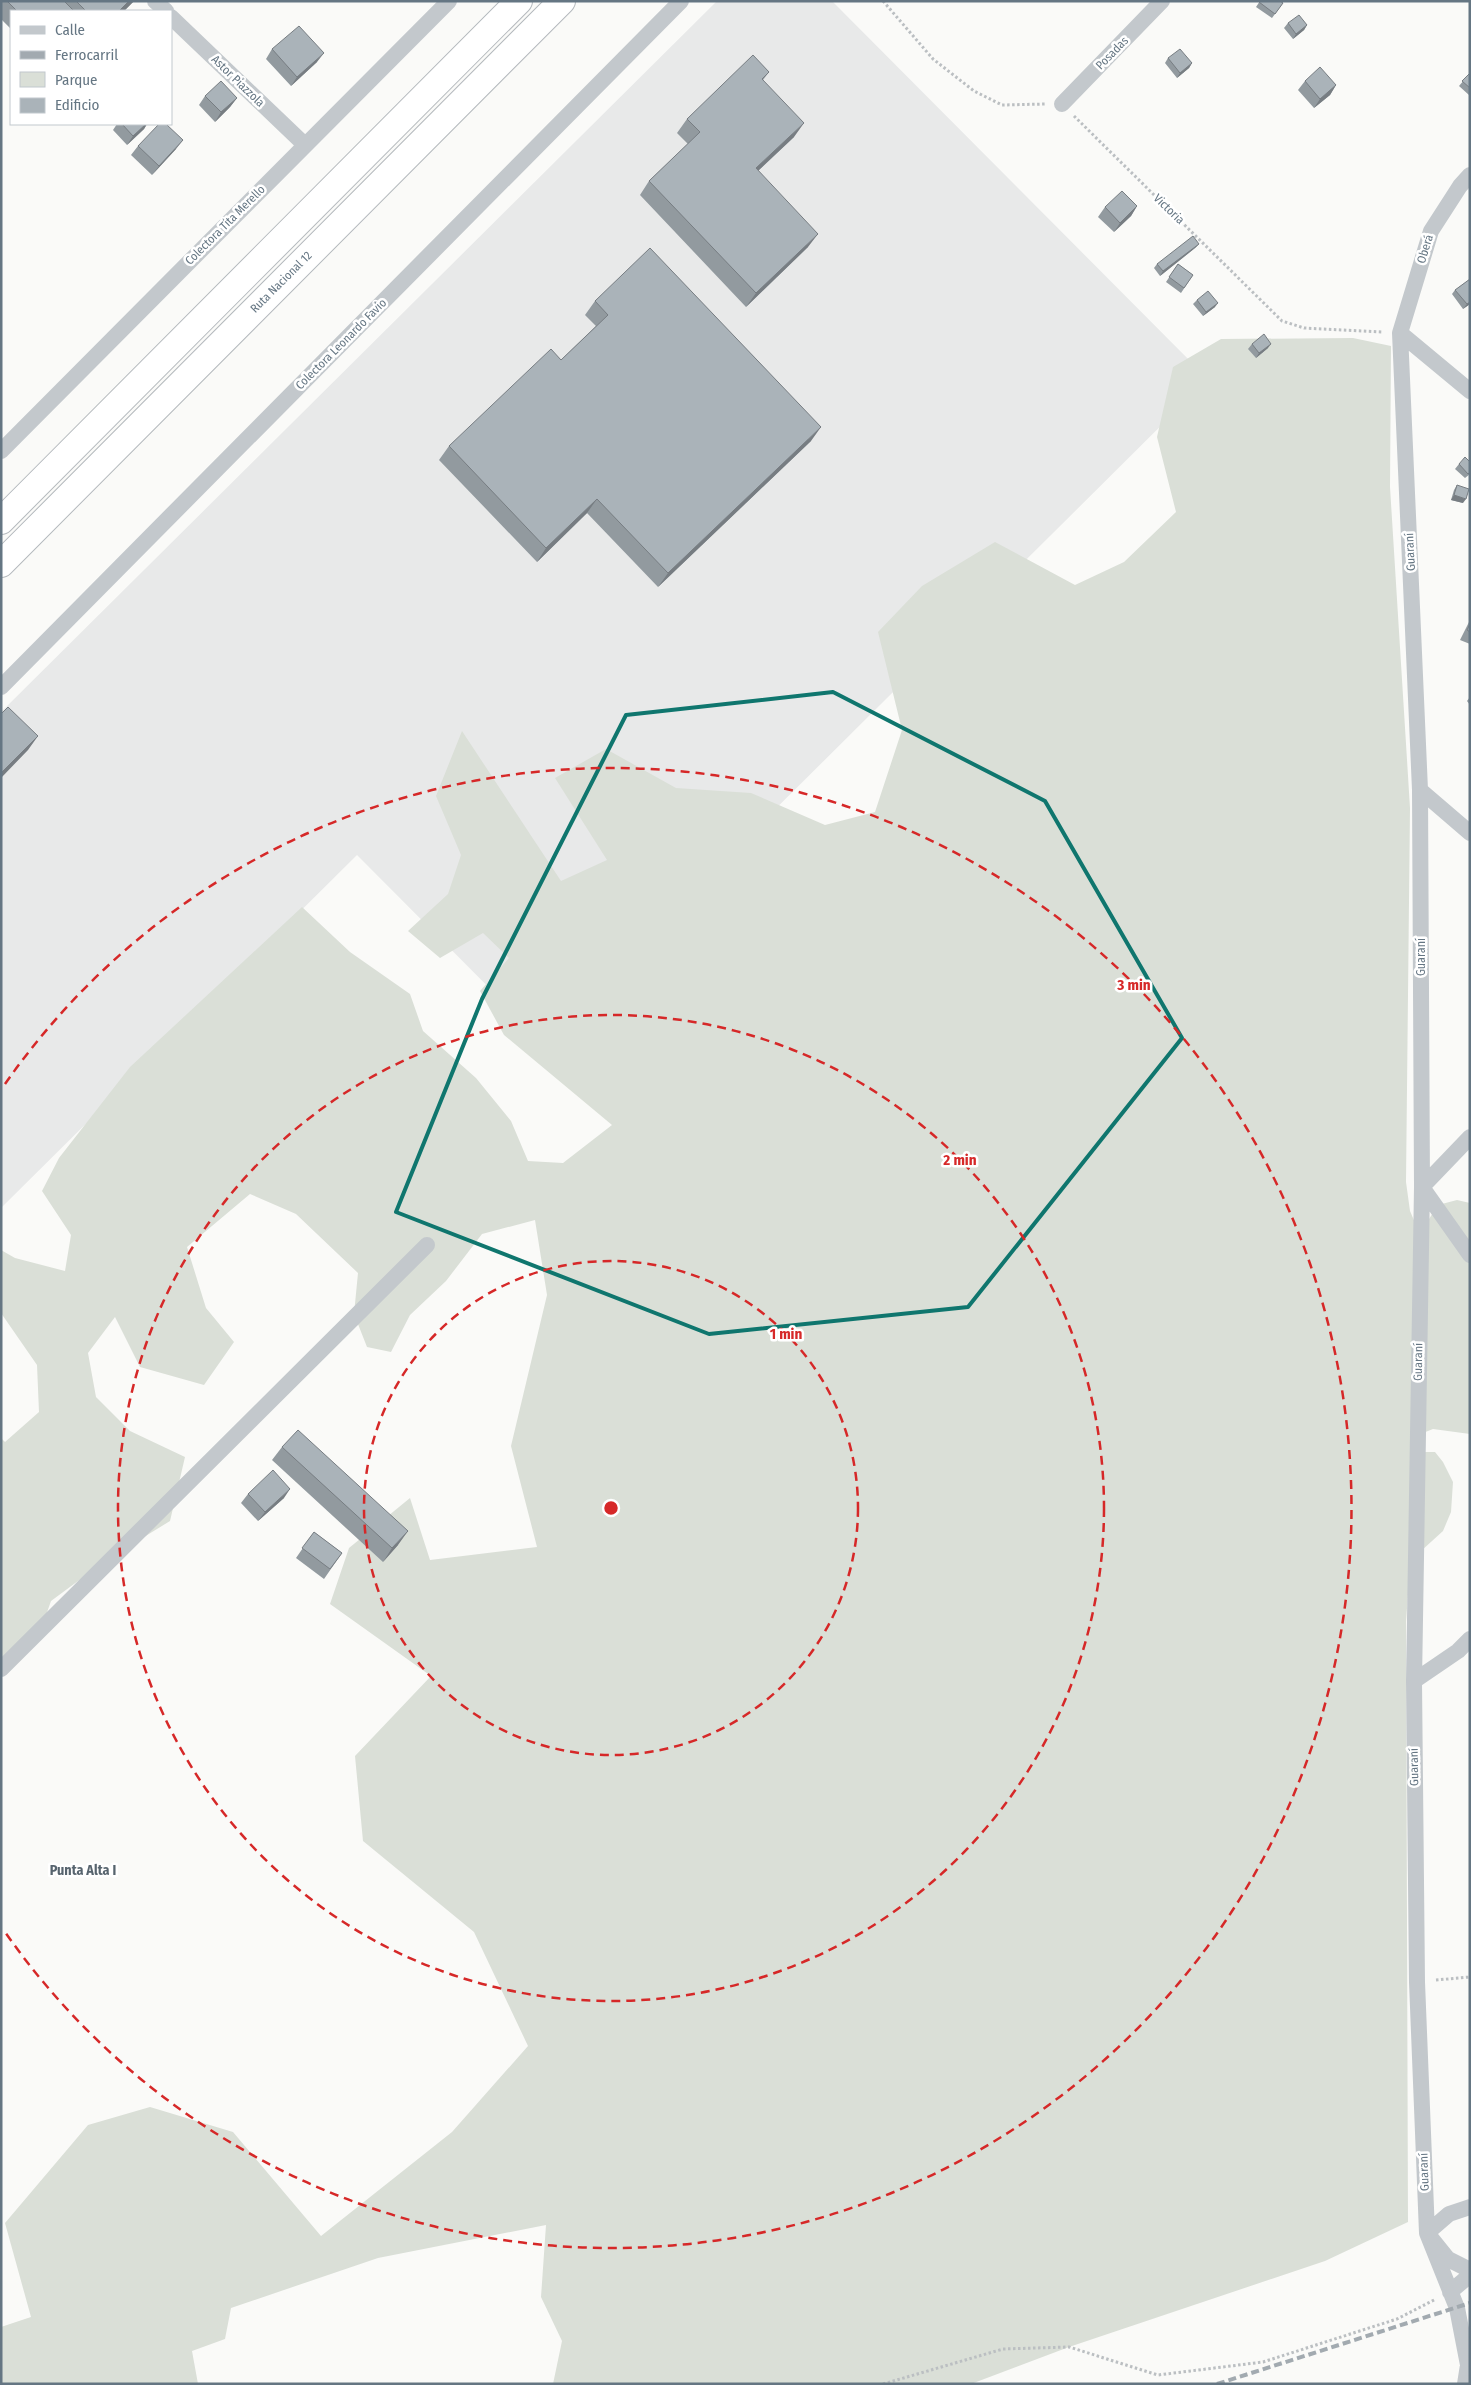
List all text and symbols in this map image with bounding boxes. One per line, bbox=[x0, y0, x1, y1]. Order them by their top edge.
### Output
legend bbox=[10, 10, 172, 125]
text: Calle bbox=[55, 21, 85, 39]
street label: Posadas bbox=[1093, 34, 1131, 72]
text: Ferrocarril bbox=[55, 46, 118, 64]
street label: Astor Piazzola bbox=[209, 52, 268, 110]
text: Parque bbox=[55, 71, 98, 89]
text: Edificio bbox=[55, 96, 100, 114]
street label: Colectora Tita Merello bbox=[182, 182, 268, 268]
street label: Victoria bbox=[1151, 191, 1187, 227]
street label: Oberá bbox=[1414, 233, 1436, 265]
street label: Ruta Nacional 12 bbox=[247, 248, 315, 316]
street label: Colectora Leonardo Favio bbox=[293, 296, 389, 392]
street label: Guaraní bbox=[1402, 533, 1418, 571]
street label: Guaraní bbox=[1414, 938, 1428, 976]
text: 3 min bbox=[1116, 976, 1151, 994]
text: 2 min bbox=[942, 1151, 977, 1169]
text: 1 min bbox=[770, 1325, 802, 1343]
street label: Guaraní bbox=[1411, 1343, 1425, 1381]
centre of rings bbox=[602, 1499, 620, 1517]
street label: Guaraní bbox=[1407, 1748, 1421, 1786]
district label: Punta Alta I bbox=[50, 1862, 116, 1879]
street label: Guaraní bbox=[1416, 2153, 1432, 2191]

